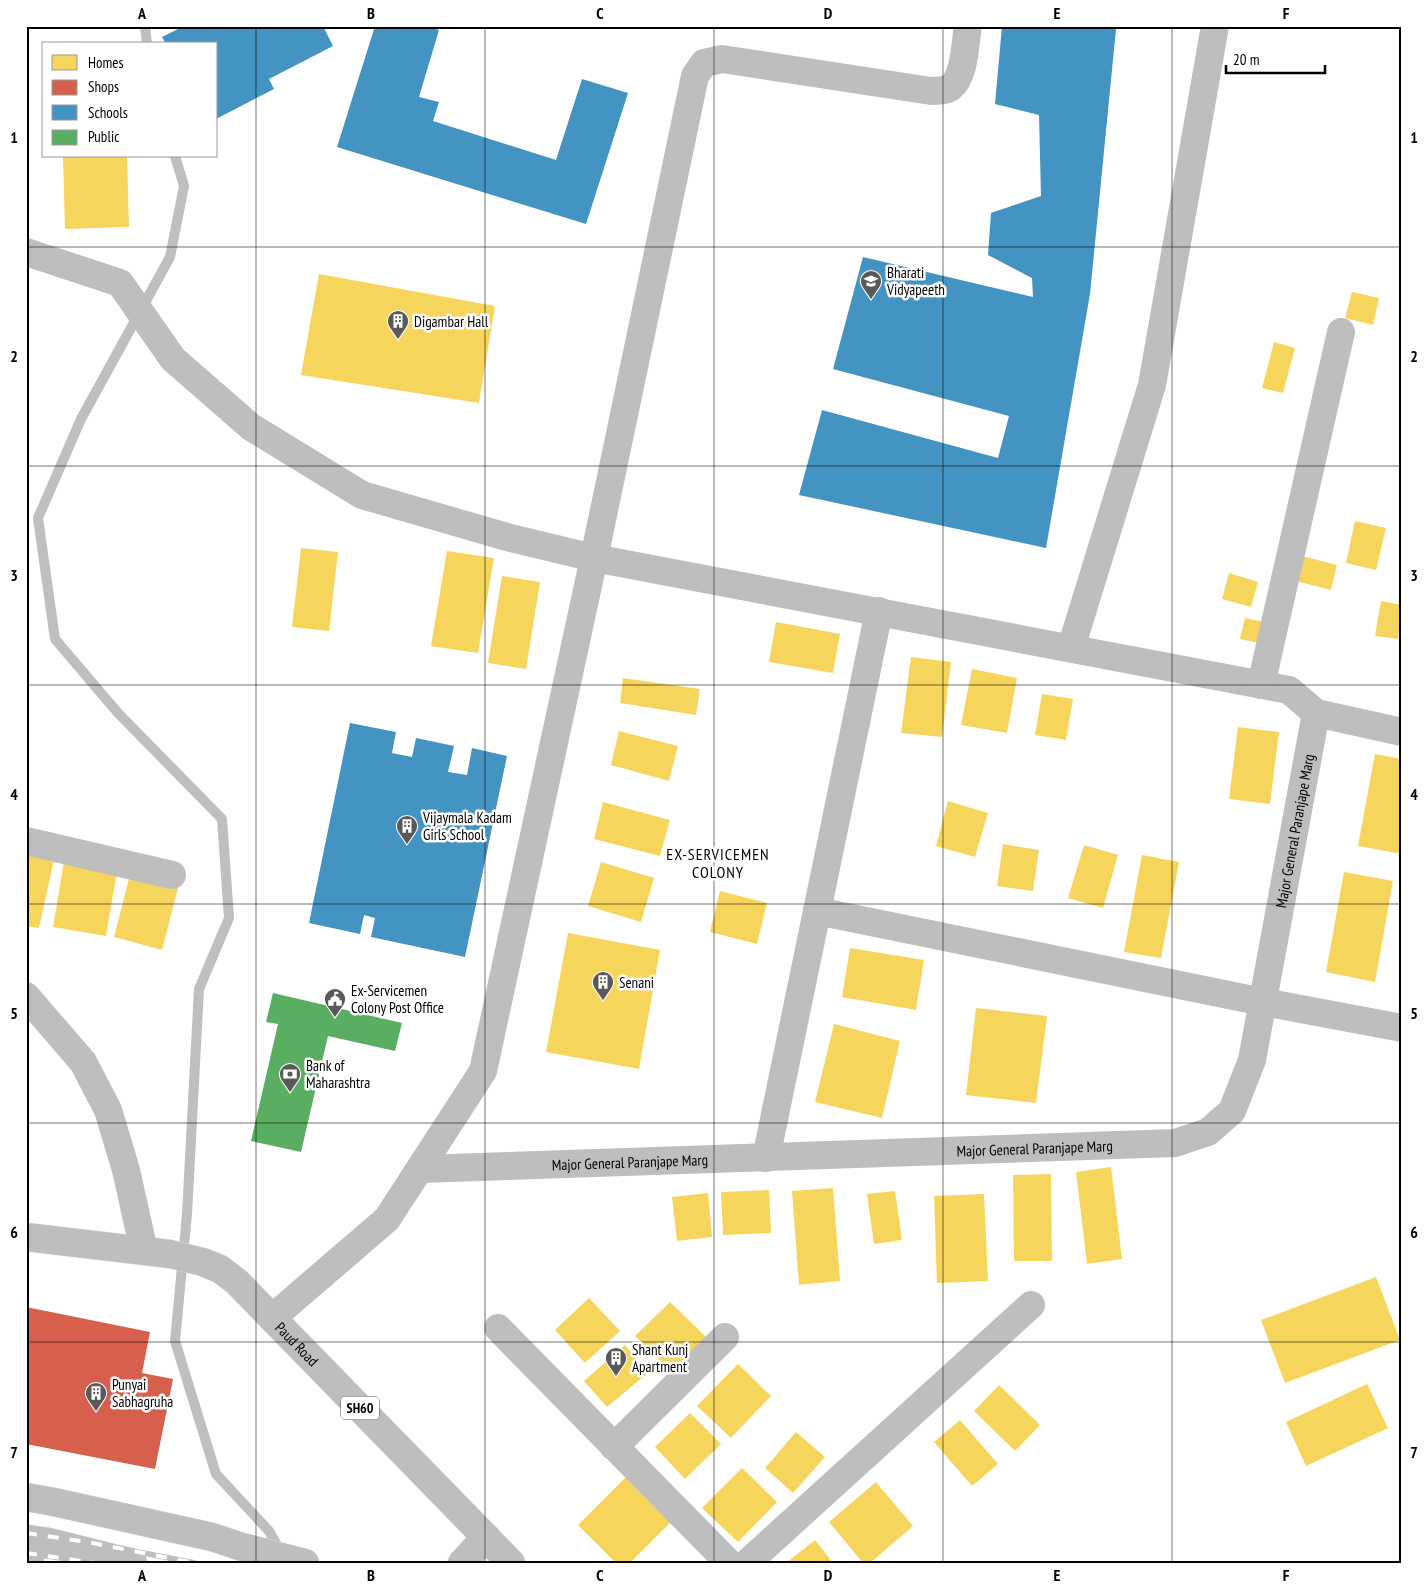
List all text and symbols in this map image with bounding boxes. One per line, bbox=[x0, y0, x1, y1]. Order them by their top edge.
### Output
text: A bbox=[137, 3, 147, 23]
text: B bbox=[367, 3, 375, 23]
text: C bbox=[596, 3, 604, 23]
text: D bbox=[824, 3, 833, 23]
text: E bbox=[1054, 3, 1061, 23]
text: F bbox=[1283, 3, 1290, 23]
legend bbox=[42, 42, 218, 158]
scale bar bbox=[1226, 42, 1324, 74]
text: 20 m bbox=[1233, 50, 1259, 69]
text: Homes bbox=[88, 53, 124, 72]
text: Shops bbox=[88, 77, 119, 96]
text: Schools bbox=[88, 103, 128, 122]
text: 1 bbox=[10, 127, 18, 147]
text: Public bbox=[88, 127, 120, 146]
text: 1 bbox=[1410, 127, 1418, 147]
place label: Bharati Vidyapeeth bbox=[886, 263, 945, 299]
school or university icon: Bharati Vidyapeeth bbox=[859, 269, 883, 300]
building icon: Digambar Hall bbox=[386, 309, 410, 340]
place label: Digambar Hall bbox=[414, 312, 489, 331]
text: 2 bbox=[10, 346, 18, 366]
text: 2 bbox=[1410, 346, 1418, 366]
text: 3 bbox=[10, 565, 18, 585]
text: 3 bbox=[1410, 565, 1418, 585]
street label: Major General Paranjape Marg bbox=[1271, 752, 1318, 909]
text: 4 bbox=[10, 784, 18, 804]
text: 4 bbox=[1410, 784, 1418, 804]
place label: Vijaymala Kadam Girls School bbox=[422, 808, 512, 844]
building icon: Vijaymala Kadam Girls School bbox=[395, 814, 419, 845]
district label: EX-SERVICEMEN COLONY bbox=[666, 844, 770, 882]
building icon: Senani bbox=[591, 970, 615, 1001]
place label: Senani bbox=[619, 973, 654, 992]
place label: Ex-Servicemen Colony Post Office bbox=[351, 981, 444, 1017]
public building icon: Ex-Servicemen Colony Post Office bbox=[323, 987, 347, 1018]
text: 5 bbox=[10, 1003, 18, 1023]
text: 5 bbox=[1410, 1003, 1418, 1023]
place label: Bank of Maharashtra bbox=[306, 1056, 370, 1092]
bank icon: Bank of Maharashtra bbox=[278, 1062, 302, 1093]
street label: Major General Paranjape Marg bbox=[956, 1136, 1113, 1160]
street label: Major General Paranjape Marg bbox=[551, 1150, 708, 1174]
text: 6 bbox=[10, 1222, 18, 1242]
text: 6 bbox=[1410, 1222, 1418, 1242]
street label: Paud Road bbox=[271, 1318, 323, 1370]
place label: Shant Kunj Apartment bbox=[632, 1340, 688, 1376]
building icon: Shant Kunj Apartment bbox=[604, 1346, 628, 1377]
place label: Punyai Sabhagruha bbox=[112, 1375, 173, 1411]
building icon: Punyai Sabhagruha bbox=[84, 1381, 108, 1412]
road number: SH60 bbox=[341, 1396, 379, 1420]
text: 7 bbox=[10, 1442, 18, 1462]
text: 7 bbox=[1410, 1442, 1418, 1462]
text: A bbox=[137, 1565, 147, 1585]
text: B bbox=[367, 1565, 375, 1585]
text: C bbox=[596, 1565, 604, 1585]
text: D bbox=[824, 1565, 833, 1585]
text: E bbox=[1054, 1565, 1061, 1585]
text: F bbox=[1283, 1565, 1290, 1585]

